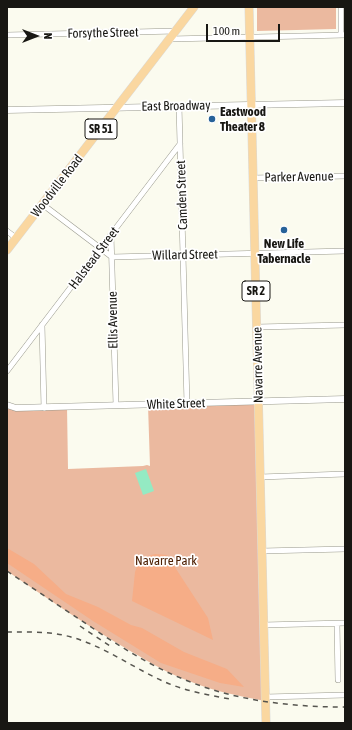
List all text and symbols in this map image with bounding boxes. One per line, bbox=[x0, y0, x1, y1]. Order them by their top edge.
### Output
north arrow bbox=[16, 16, 56, 56]
scale bar bbox=[208, 16, 282, 42]
text: 100 m bbox=[213, 24, 240, 38]
street label: Forsythe Street bbox=[67, 25, 139, 41]
text: N bbox=[42, 33, 54, 39]
street label: East Broadway bbox=[141, 98, 211, 114]
place label: Eastwood Theater 8 bbox=[220, 104, 266, 135]
marker: Eastwood Theater 8 bbox=[207, 114, 217, 124]
road number: SR 51 bbox=[85, 119, 117, 139]
street label: Woodville Road bbox=[28, 152, 86, 220]
street label: Camden Street bbox=[173, 160, 191, 230]
street label: Parker Avenue bbox=[264, 169, 334, 185]
street label: Halstead Street bbox=[66, 224, 122, 292]
marker: New Life Tabernacle bbox=[279, 225, 289, 235]
place label: New Life Tabernacle bbox=[257, 236, 311, 267]
street label: Willard Street bbox=[152, 247, 218, 263]
road number: SR 2 bbox=[242, 281, 270, 301]
street label: Ellis Avenue bbox=[105, 291, 121, 349]
street label: Navarre Avenue bbox=[250, 327, 266, 403]
street label: White Street bbox=[146, 395, 206, 413]
park label: Navarre Park bbox=[135, 553, 197, 569]

